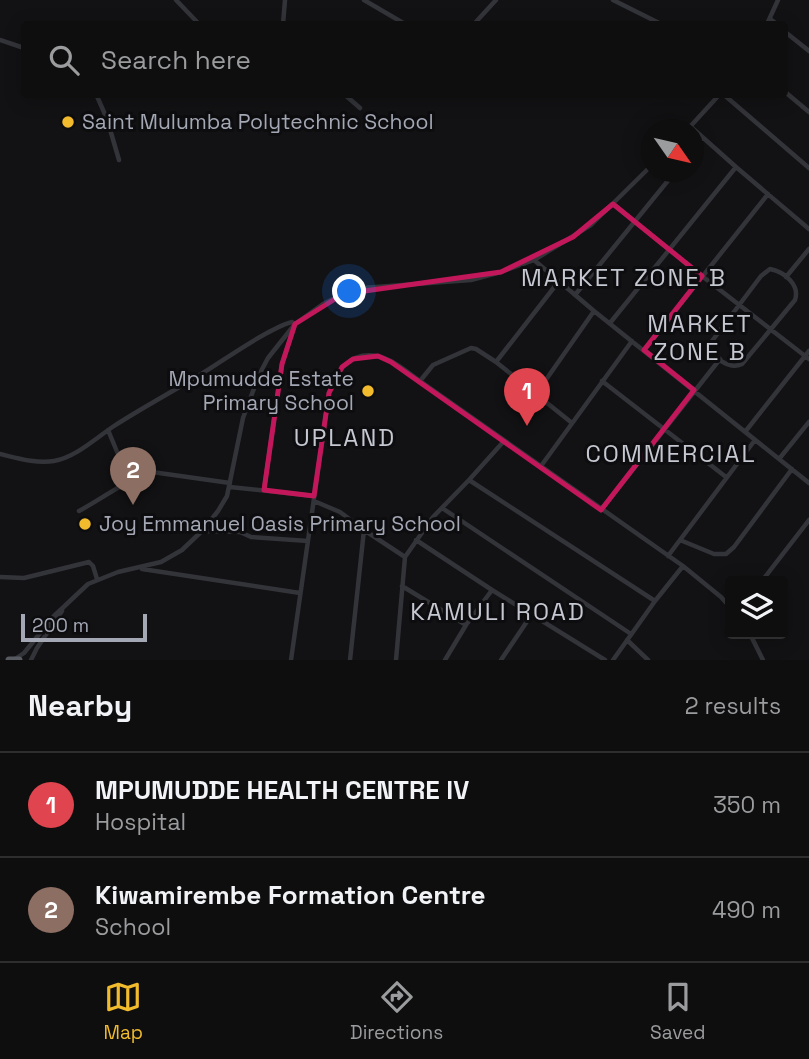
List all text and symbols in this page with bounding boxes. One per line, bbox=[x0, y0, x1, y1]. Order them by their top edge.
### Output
search box bbox=[21, 21, 788, 98]
icon: search bbox=[45, 41, 83, 79]
text: Search here bbox=[101, 43, 251, 77]
place label: Saint Mulumba Polytechnic School bbox=[82, 108, 434, 135]
marker: Saint Mulumba Polytechnic School bbox=[60, 114, 76, 130]
north arrow bbox=[641, 119, 704, 182]
district label: MARKET ZONE B bbox=[521, 262, 727, 293]
your location bbox=[332, 274, 366, 308]
district label: MARKET ZONE B bbox=[647, 308, 753, 367]
place label: Mpumudde Estate Primary School bbox=[168, 365, 354, 416]
pin: 1 bbox=[504, 368, 550, 426]
marker: Mpumudde Estate Primary School bbox=[360, 383, 376, 399]
district label: UPLAND bbox=[294, 422, 396, 453]
district label: COMMERCIAL bbox=[585, 438, 757, 469]
pin: 2 bbox=[110, 447, 156, 505]
place label: Joy Emmanuel Oasis Primary School bbox=[99, 510, 461, 537]
marker: Joy Emmanuel Oasis Primary School bbox=[77, 516, 93, 532]
map controls bbox=[725, 576, 788, 639]
button: layers bbox=[725, 576, 788, 639]
district label: KAMULI ROAD bbox=[410, 596, 586, 627]
scale bar bbox=[21, 611, 147, 643]
text: 200 m bbox=[32, 613, 89, 638]
text: Nearby bbox=[28, 686, 132, 725]
text: 2 results bbox=[685, 691, 781, 721]
text: MPUMUDDE HEALTH CENTRE IV bbox=[95, 773, 469, 807]
text: 1 bbox=[46, 790, 56, 820]
text: 350 m bbox=[713, 790, 781, 820]
text: Hospital bbox=[95, 807, 186, 837]
text: Kiwamirembe Formation Centre bbox=[95, 878, 486, 912]
text: 2 bbox=[44, 895, 58, 925]
text: 490 m bbox=[712, 895, 781, 925]
text: School bbox=[95, 912, 171, 942]
tab: Map bbox=[103, 978, 143, 1045]
tab: Directions bbox=[350, 978, 443, 1045]
tab: Saved bbox=[650, 978, 706, 1045]

